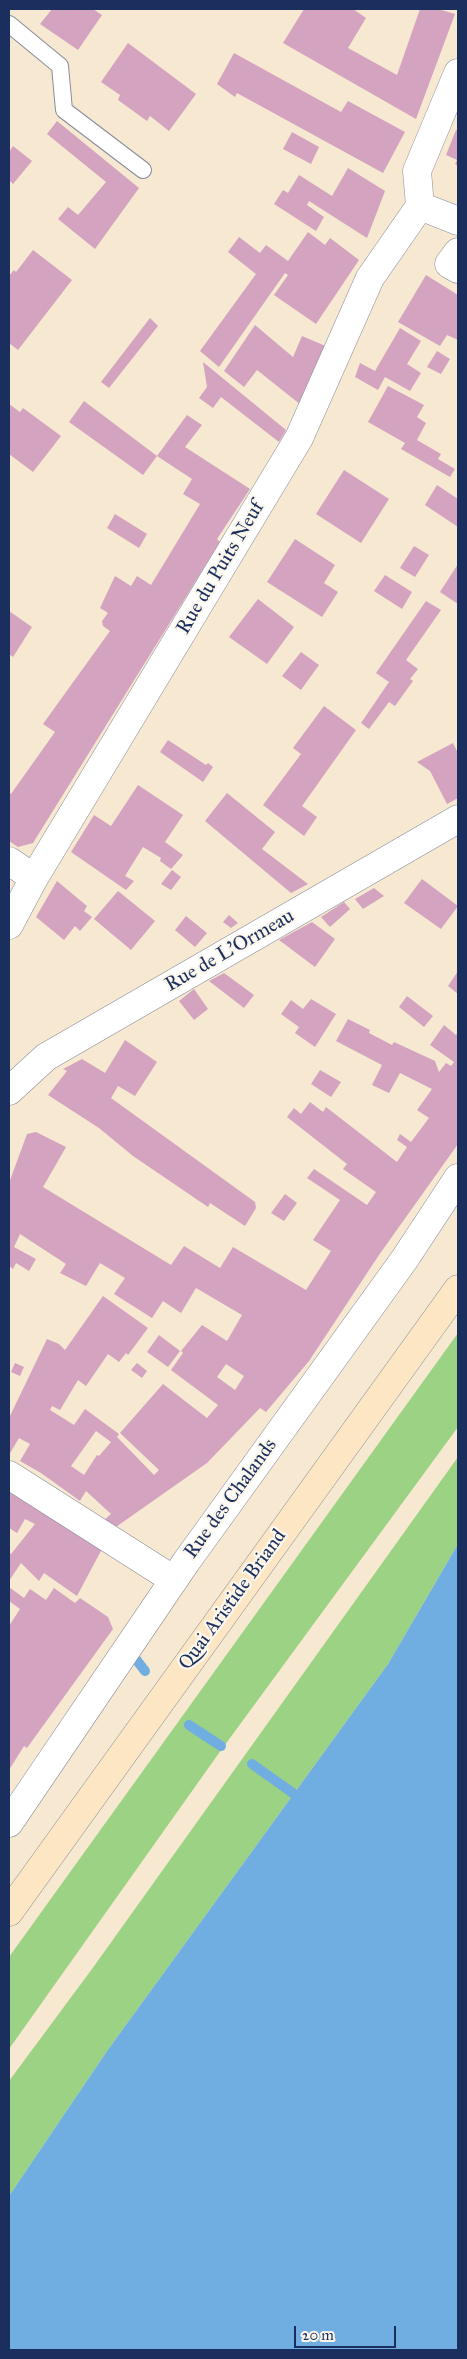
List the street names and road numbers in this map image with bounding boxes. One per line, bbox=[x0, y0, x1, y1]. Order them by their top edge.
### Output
street label: Rue du Puits Neuf bbox=[172, 497, 270, 639]
street label: Rue de L'Ormeau bbox=[161, 904, 299, 998]
street label: Rue des Chalands bbox=[179, 1434, 283, 1564]
street label: Quai Aristide Briand bbox=[174, 1525, 292, 1675]

